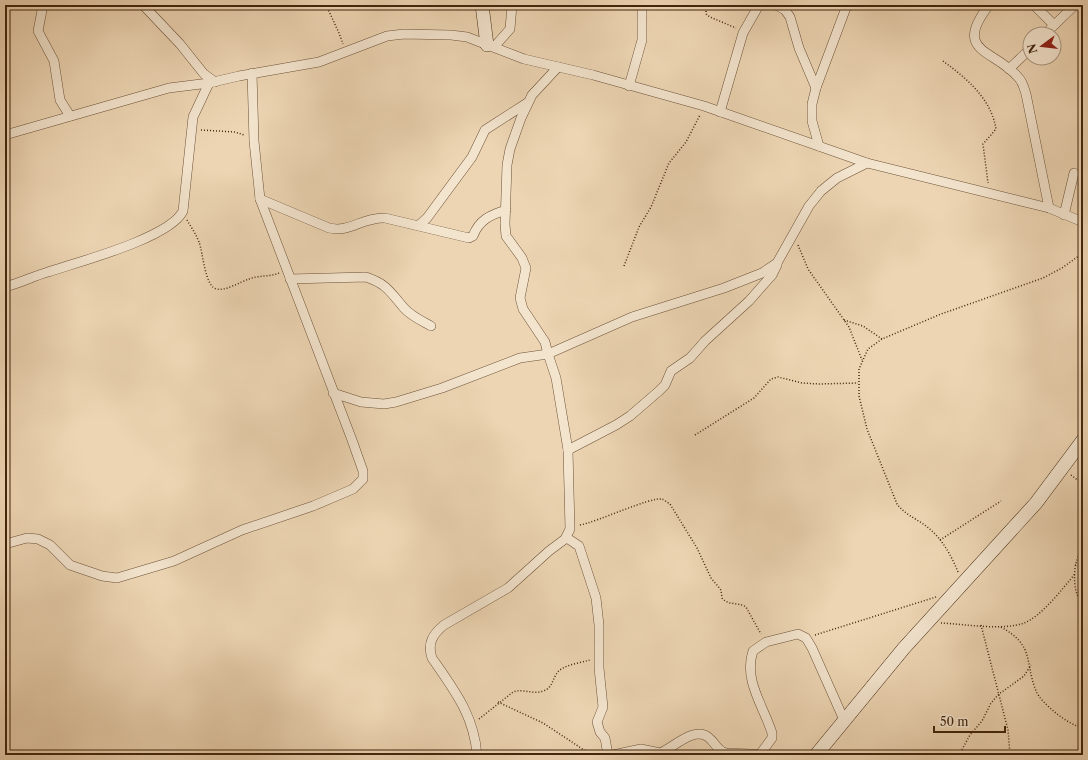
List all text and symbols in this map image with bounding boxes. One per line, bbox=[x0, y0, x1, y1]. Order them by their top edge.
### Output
north arrow bbox=[1022, 26, 1062, 66]
text: N bbox=[1024, 42, 1040, 55]
scale bar bbox=[934, 708, 1005, 734]
text: 50 m bbox=[940, 714, 969, 729]

